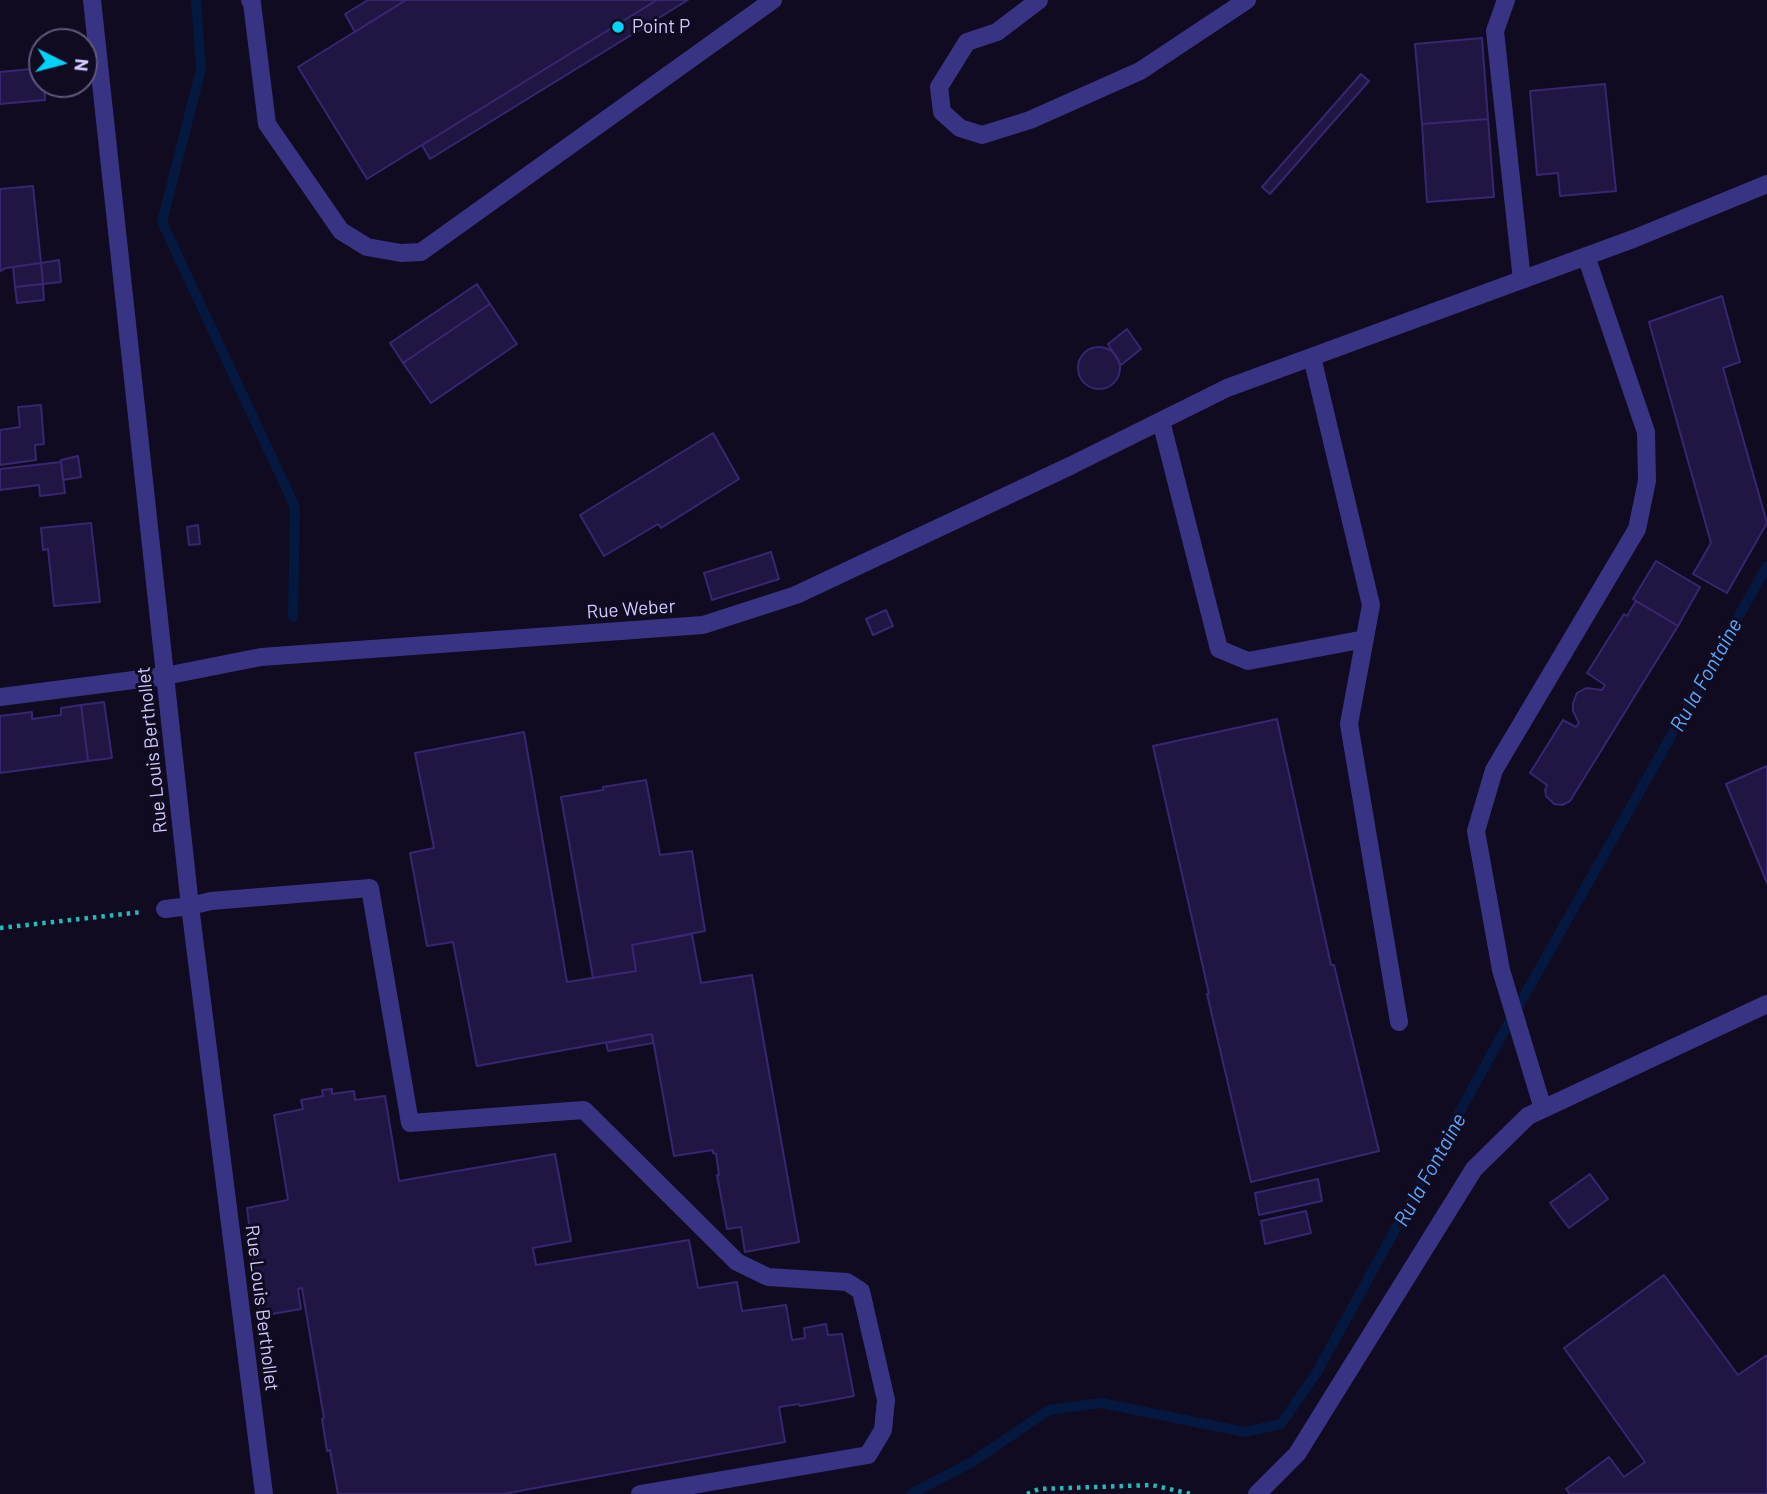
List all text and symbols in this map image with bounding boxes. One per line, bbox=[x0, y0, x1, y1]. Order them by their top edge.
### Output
place label: Point P bbox=[632, 16, 690, 38]
marker: Point P bbox=[610, 19, 626, 35]
north arrow bbox=[28, 28, 98, 98]
text: N bbox=[70, 58, 94, 73]
street label: Rue Weber bbox=[586, 595, 676, 623]
water label: Ru la Fontaine bbox=[1665, 614, 1747, 736]
street label: Rue Louis Berthollet bbox=[132, 666, 172, 834]
water label: Ru la Fontaine bbox=[1389, 1109, 1471, 1231]
street label: Rue Louis Berthollet bbox=[241, 1224, 283, 1392]

